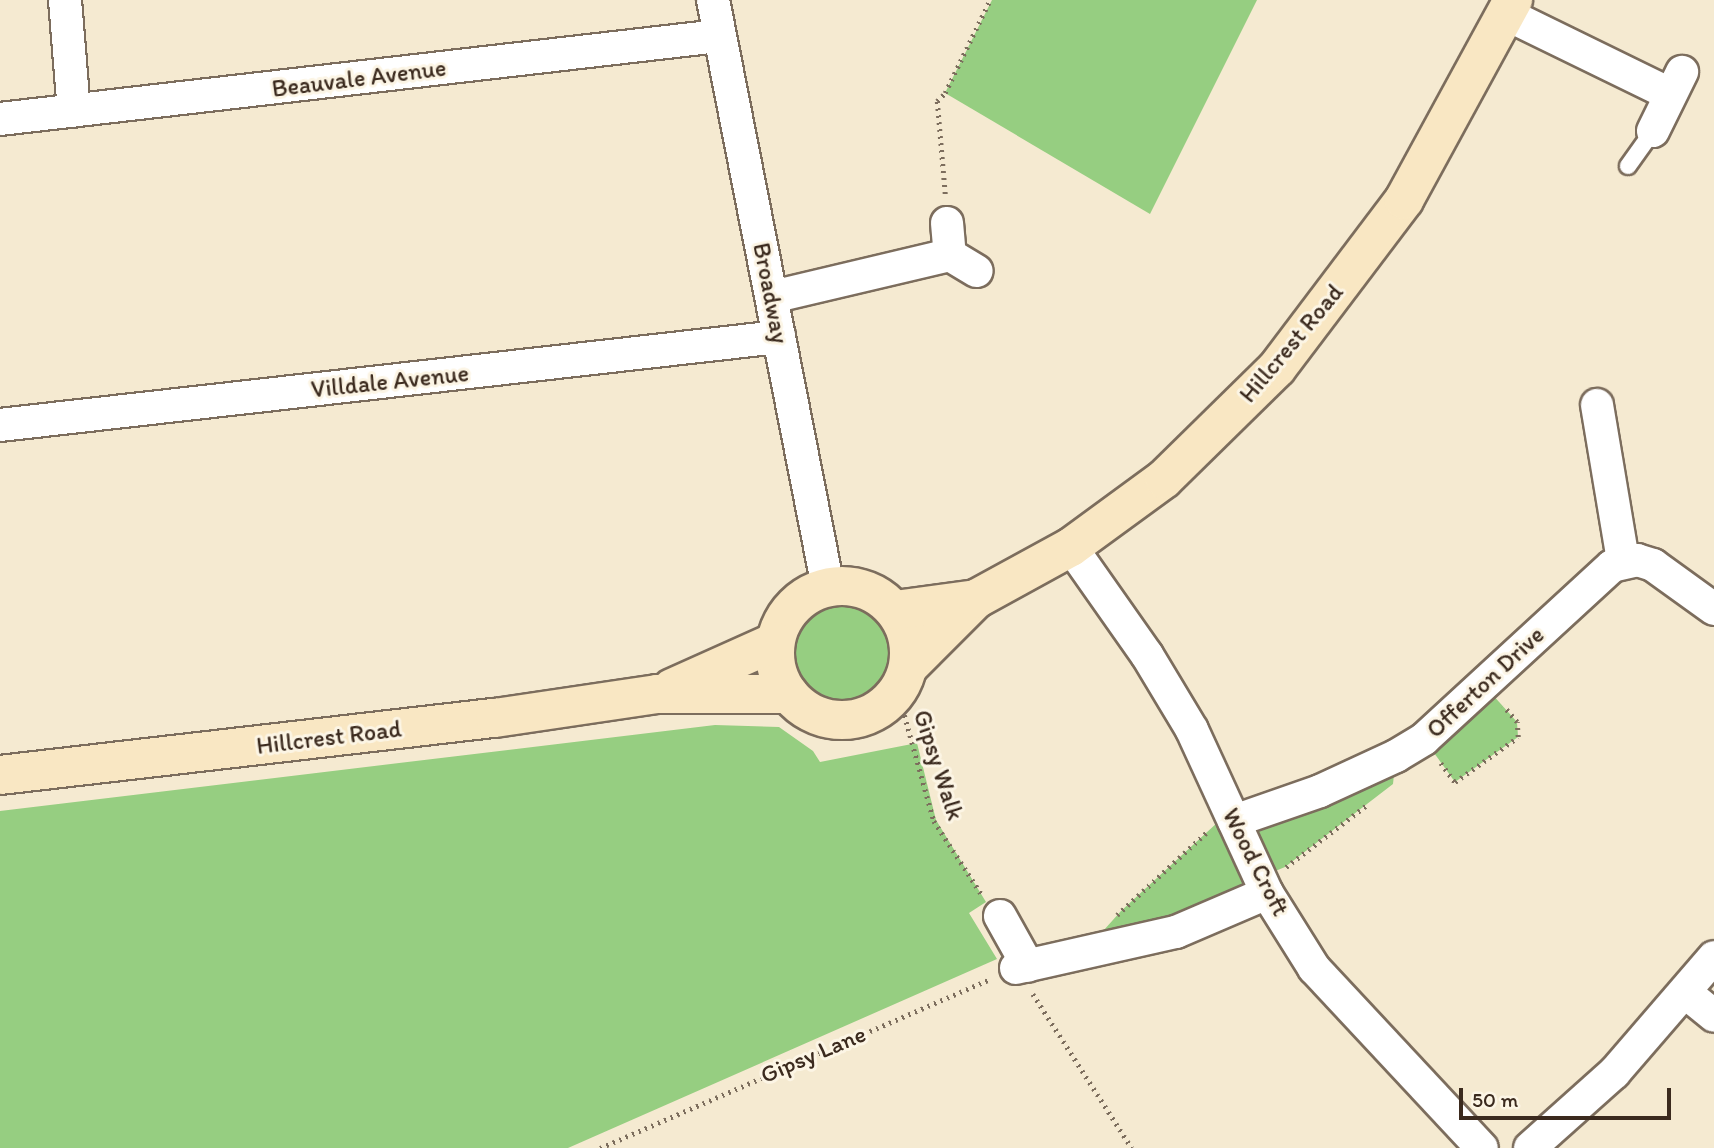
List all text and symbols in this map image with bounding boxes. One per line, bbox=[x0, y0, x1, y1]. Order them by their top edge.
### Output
street label: Beauvale Avenue bbox=[271, 53, 447, 103]
street label: Broadway bbox=[747, 240, 795, 346]
street label: Hillcrest Road bbox=[1233, 278, 1349, 408]
street label: Villdale Avenue bbox=[310, 358, 470, 404]
street label: Offerton Drive bbox=[1420, 620, 1550, 744]
street label: Gipsy Walk bbox=[908, 706, 970, 824]
street label: Hillcrest Road bbox=[255, 714, 403, 760]
street label: Wood Croft bbox=[1216, 803, 1296, 921]
street label: Gipsy Lane bbox=[756, 1019, 870, 1089]
scale bar bbox=[1462, 1074, 1674, 1118]
text: 50 m bbox=[1472, 1087, 1518, 1112]

